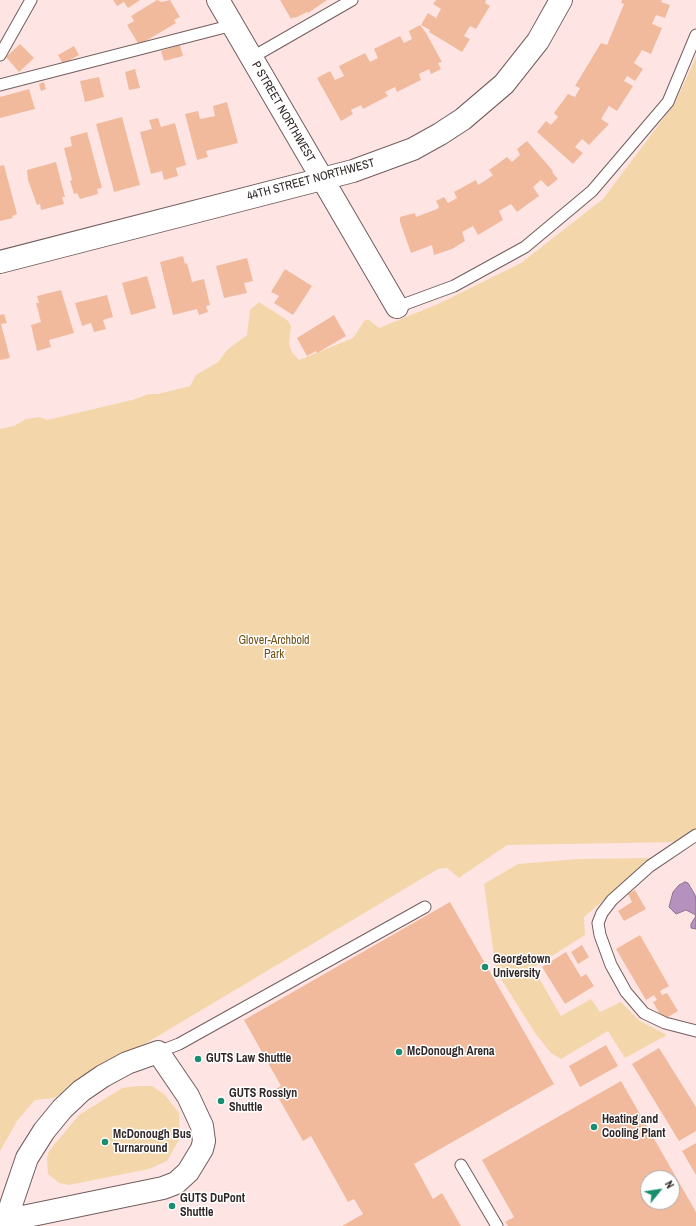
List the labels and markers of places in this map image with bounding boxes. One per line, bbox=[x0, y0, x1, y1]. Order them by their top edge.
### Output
place label: Georgetown University bbox=[493, 953, 550, 981]
marker: Georgetown University bbox=[480, 962, 490, 972]
place label: McDonough Arena bbox=[407, 1045, 494, 1059]
marker: McDonough Arena bbox=[394, 1047, 404, 1057]
place label: GUTS Law Shuttle bbox=[206, 1052, 291, 1066]
marker: GUTS Law Shuttle bbox=[193, 1054, 203, 1064]
place label: GUTS Rosslyn Shuttle bbox=[229, 1087, 297, 1115]
marker: GUTS Rosslyn Shuttle bbox=[216, 1096, 226, 1106]
place label: Heating and Cooling Plant bbox=[602, 1113, 665, 1141]
marker: Heating and Cooling Plant bbox=[589, 1122, 599, 1132]
place label: McDonough Bus Turnaround bbox=[113, 1128, 191, 1156]
marker: McDonough Bus Turnaround bbox=[100, 1137, 110, 1147]
place label: GUTS DuPont Shuttle bbox=[180, 1192, 245, 1220]
marker: GUTS DuPont Shuttle bbox=[167, 1201, 177, 1211]

